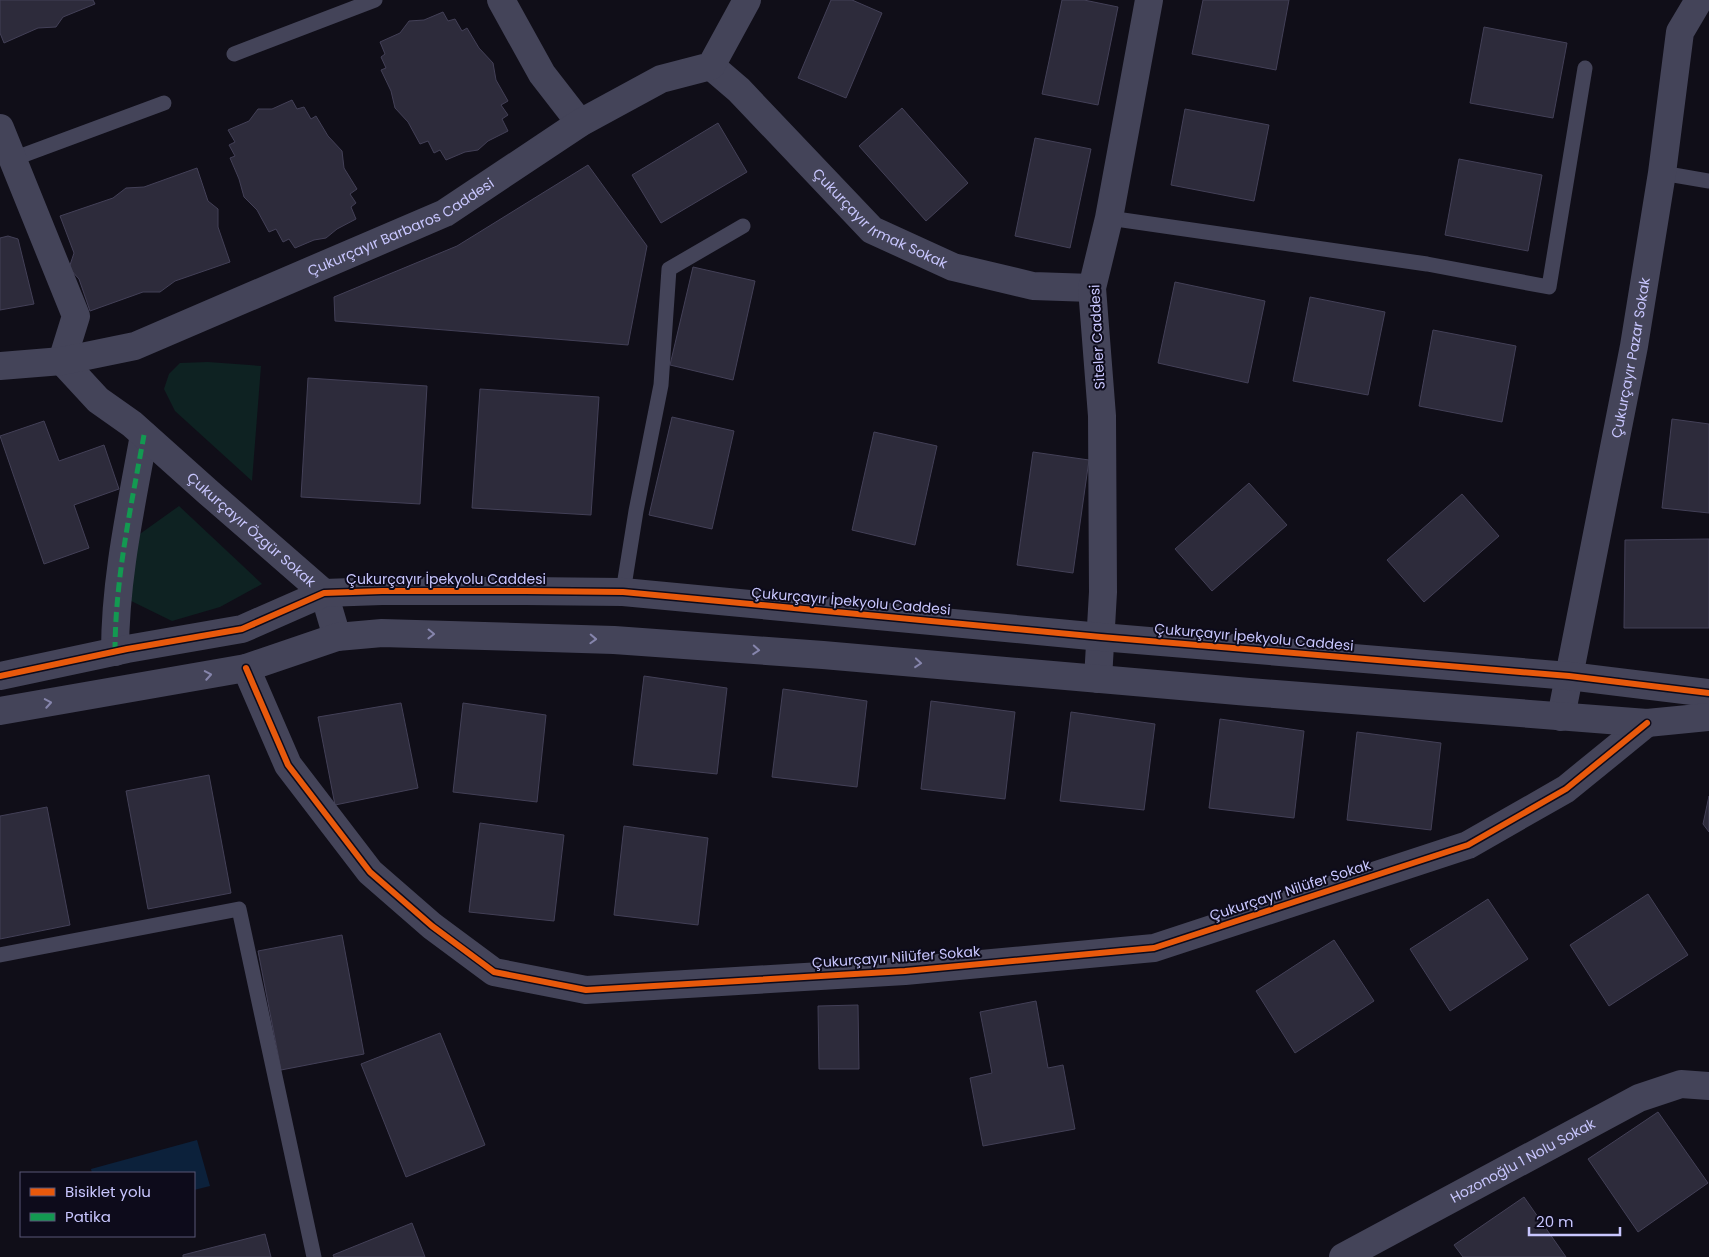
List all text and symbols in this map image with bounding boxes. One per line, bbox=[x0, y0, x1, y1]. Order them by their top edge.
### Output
street label: Çukurçayır Irmak Sokak bbox=[808, 164, 952, 274]
street label: Çukurçayır Barbaros Caddesi bbox=[304, 173, 498, 281]
street label: Çukurçayır Pazar Sokak bbox=[1606, 275, 1655, 440]
street label: Siteler Caddesi bbox=[1084, 284, 1110, 390]
street label: Çukurçayır Özgür Sokak bbox=[182, 468, 321, 592]
street label: Çukurçayır İpekyolu Caddesi bbox=[346, 569, 546, 589]
street label: Çukurçayır İpekyolu Caddesi bbox=[751, 582, 951, 620]
street label: Çukurçayır İpekyolu Caddesi bbox=[1154, 618, 1354, 656]
one-way arrow bbox=[428, 629, 435, 639]
one-way arrow bbox=[590, 634, 598, 645]
one-way arrow bbox=[752, 645, 760, 656]
one-way arrow bbox=[914, 657, 922, 668]
one-way arrow bbox=[204, 670, 213, 680]
one-way arrow bbox=[44, 698, 52, 708]
street label: Çukurçayır Nilüfer Sokak bbox=[1207, 854, 1374, 926]
street label: Çukurçayır Nilüfer Sokak bbox=[811, 941, 981, 973]
street label: Hozonoğlu 1 Nolu Sokak bbox=[1447, 1113, 1599, 1208]
legend bbox=[20, 1172, 195, 1237]
text: Bisiklet yolu bbox=[65, 1181, 151, 1202]
scale bar bbox=[1529, 1204, 1620, 1236]
text: Patika bbox=[65, 1206, 111, 1227]
text: 20 m bbox=[1536, 1211, 1574, 1232]

